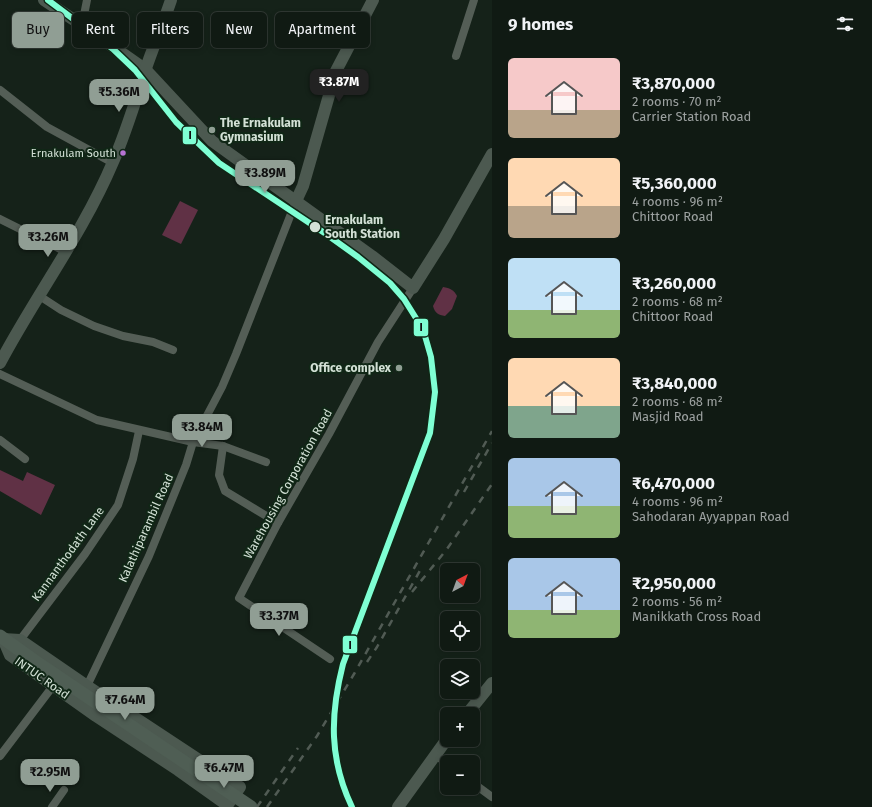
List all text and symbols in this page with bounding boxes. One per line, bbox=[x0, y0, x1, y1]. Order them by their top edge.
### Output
chip: Buy bbox=[12, 12, 64, 48]
chip: Rent bbox=[72, 12, 129, 48]
chip: Filters bbox=[137, 12, 203, 48]
chip: New bbox=[211, 12, 267, 48]
chip: Apartment bbox=[275, 12, 370, 48]
icon: filters bbox=[834, 13, 856, 35]
text: 9 homes bbox=[508, 14, 573, 35]
pin: ₹3.87M bbox=[306, 69, 372, 103]
text: ₹3,870,000 bbox=[632, 73, 715, 94]
text: ₹3.87M bbox=[319, 74, 359, 89]
icon: home bbox=[540, 74, 588, 122]
pin: ₹5.36M bbox=[86, 79, 152, 113]
text: ₹5.36M bbox=[98, 84, 140, 99]
text: 2 rooms · 70 m² bbox=[632, 94, 722, 109]
text: Carrier Station Road bbox=[632, 109, 751, 124]
place label: The Ernakulam Gymnasium bbox=[220, 116, 301, 144]
marker: The Ernakulam Gymnasium bbox=[207, 125, 217, 135]
line badge: I bbox=[182, 126, 197, 145]
text: I bbox=[188, 129, 192, 142]
place label: Ernakulam South bbox=[31, 147, 116, 160]
marker: Ernakulam South bbox=[118, 148, 128, 158]
pin: ₹3.89M bbox=[232, 160, 298, 194]
text: ₹3.89M bbox=[244, 165, 286, 180]
text: ₹5,360,000 bbox=[632, 173, 717, 194]
icon: home bbox=[540, 174, 588, 222]
text: 4 rooms · 96 m² bbox=[632, 194, 723, 209]
text: Chittoor Road bbox=[632, 209, 713, 224]
place label: Ernakulam South Station bbox=[325, 213, 400, 241]
marker: Ernakulam South Station bbox=[308, 220, 322, 234]
pin: ₹3.26M bbox=[15, 224, 81, 258]
text: ₹3.26M bbox=[27, 229, 69, 244]
text: ₹3,260,000 bbox=[632, 273, 716, 294]
icon: home bbox=[540, 274, 588, 322]
text: 2 rooms · 68 m² bbox=[632, 294, 723, 309]
text: Chittoor Road bbox=[632, 309, 713, 324]
line badge: I bbox=[413, 318, 429, 337]
text: I bbox=[419, 321, 423, 334]
place label: Office complex bbox=[310, 361, 392, 375]
marker: Office complex bbox=[394, 363, 404, 373]
text: ₹3,840,000 bbox=[632, 373, 717, 394]
icon: home bbox=[540, 374, 588, 422]
text: 2 rooms · 68 m² bbox=[632, 394, 723, 409]
street label: Warehousing Corporation Road bbox=[241, 407, 335, 561]
text: Masjid Road bbox=[632, 409, 704, 424]
pin: ₹3.84M bbox=[169, 414, 235, 448]
text: ₹3.84M bbox=[181, 419, 223, 434]
street label: Kalathiparambil Road bbox=[116, 471, 176, 585]
text: ₹6,470,000 bbox=[632, 473, 715, 494]
icon: home bbox=[540, 474, 588, 522]
text: 4 rooms · 96 m² bbox=[632, 494, 723, 509]
street label: Kannanthodath Lane bbox=[29, 504, 107, 604]
text: Sahodaran Ayyappan Road bbox=[632, 509, 789, 524]
north arrow bbox=[440, 563, 480, 603]
map controls bbox=[440, 563, 480, 795]
text: ₹2,950,000 bbox=[632, 573, 716, 594]
icon: home bbox=[540, 574, 588, 622]
text: 2 rooms · 56 m² bbox=[632, 594, 722, 609]
pin: ₹3.37M bbox=[246, 603, 312, 637]
text: ₹3.37M bbox=[259, 608, 299, 623]
text: Manikkath Cross Road bbox=[632, 609, 761, 624]
button: locate bbox=[440, 611, 480, 651]
line badge: I bbox=[342, 635, 358, 654]
text: I bbox=[348, 639, 352, 652]
street label: INTUC Road bbox=[12, 654, 72, 702]
button: layers bbox=[440, 659, 480, 699]
pin: ₹7.64M bbox=[92, 687, 158, 721]
text: ₹7.64M bbox=[104, 692, 146, 707]
button: + bbox=[440, 707, 480, 747]
pin: ₹6.47M bbox=[191, 755, 257, 789]
button: − bbox=[440, 755, 480, 795]
pin: ₹2.95M bbox=[17, 759, 83, 793]
text: ₹6.47M bbox=[204, 760, 244, 775]
text: ₹2.95M bbox=[29, 764, 71, 779]

